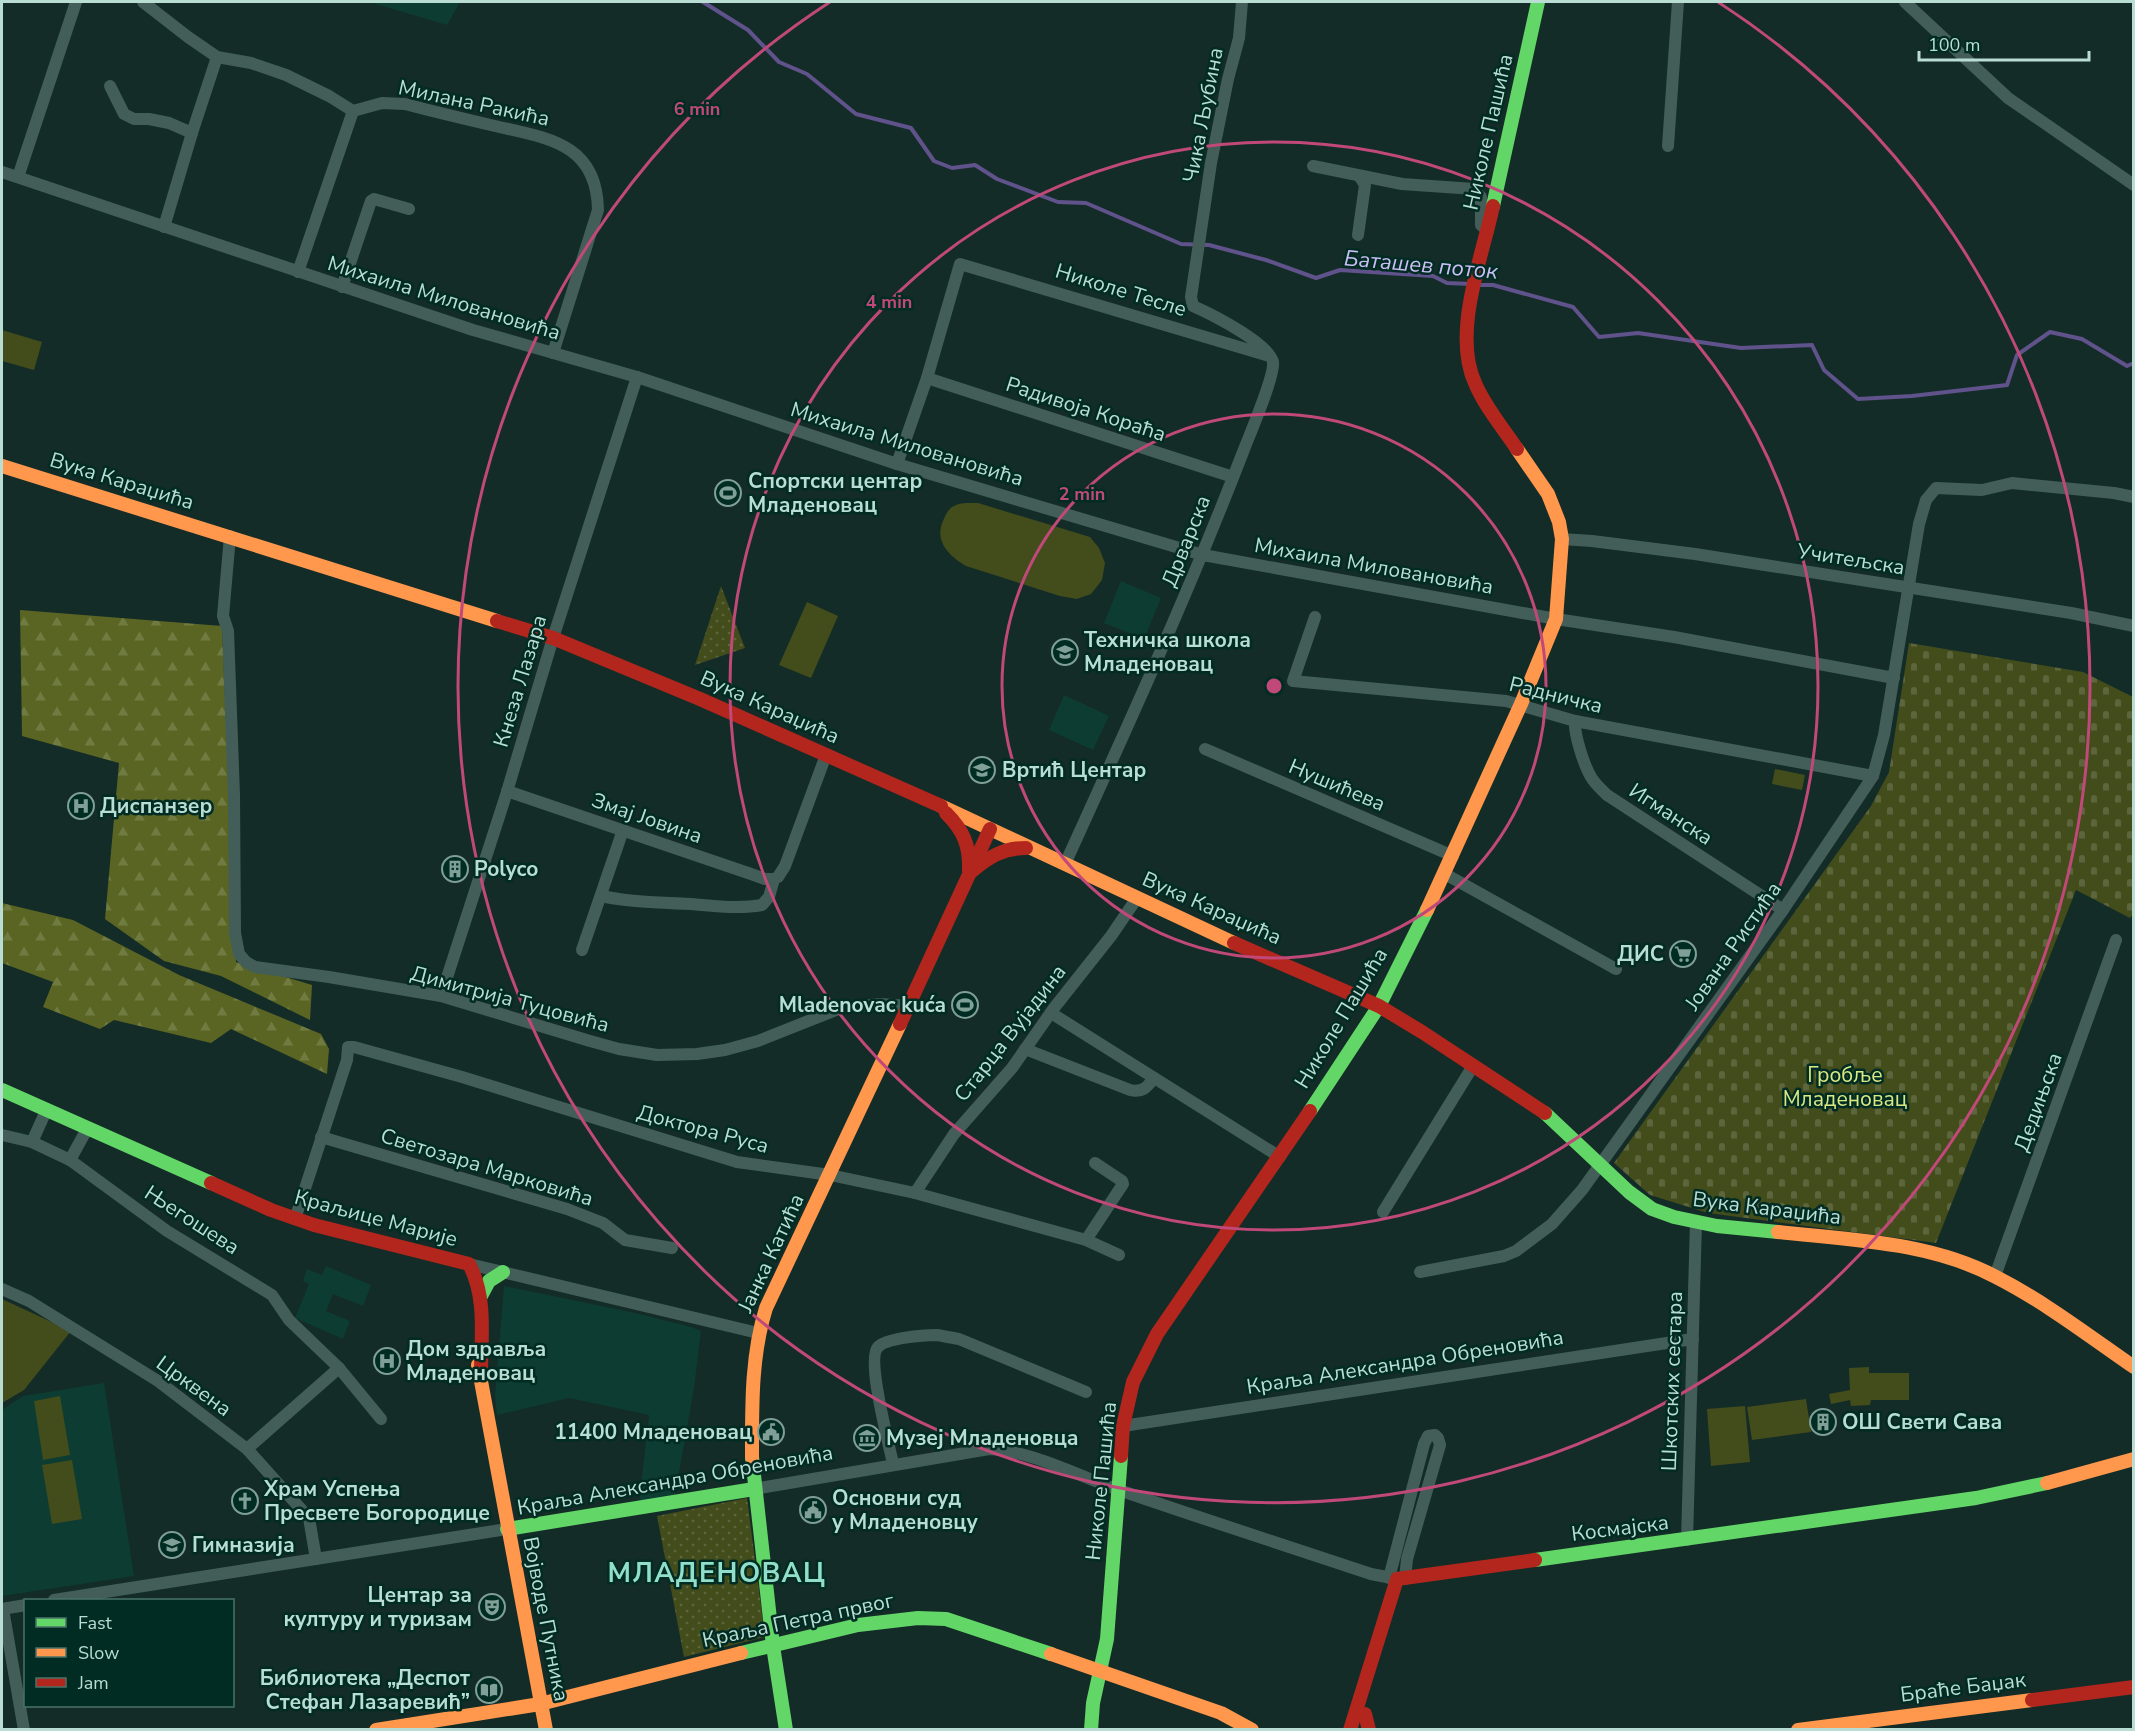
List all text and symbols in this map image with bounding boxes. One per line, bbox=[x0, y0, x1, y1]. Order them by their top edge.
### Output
scale bar bbox=[1919, 24, 2088, 62]
text: 100 m bbox=[1928, 33, 1980, 57]
street label: Чика Љубина bbox=[1176, 45, 1230, 185]
street label: Николе Пашића bbox=[1456, 51, 1520, 213]
street label: Милана Ракића bbox=[396, 73, 552, 133]
text: 6 min bbox=[674, 97, 720, 121]
water label: Баташев поток bbox=[1343, 243, 1499, 287]
street label: Михаила Миловановића bbox=[324, 249, 564, 347]
street label: Николе Тесле bbox=[1052, 257, 1190, 323]
text: 4 min bbox=[866, 290, 912, 314]
street label: Радивоја Кораћа bbox=[1002, 370, 1170, 448]
street label: Михаила Миловановића bbox=[787, 395, 1027, 493]
street label: Вука Караџића bbox=[46, 446, 198, 516]
place label: Спортски центар Младеновац bbox=[748, 467, 923, 519]
sports icon: Спортски центар Младеновац bbox=[713, 478, 743, 508]
text: 2 min bbox=[1059, 482, 1105, 506]
street label: Дрварска bbox=[1155, 491, 1217, 591]
street label: Михаила Миловановића bbox=[1252, 531, 1496, 601]
street label: Учитељска bbox=[1794, 537, 1907, 581]
street label: Кнеза Лазара bbox=[487, 612, 553, 750]
place label: Техничка школа Младеновац bbox=[1084, 626, 1251, 678]
school or university icon: Техничка школа Младеновац bbox=[1050, 637, 1080, 667]
street label: Вука Караџића bbox=[696, 664, 844, 750]
street label: Радничка bbox=[1506, 670, 1606, 720]
centre of rings bbox=[1264, 676, 1284, 696]
street label: Нушићева bbox=[1284, 752, 1390, 818]
school or university icon: Вртић Центар bbox=[967, 755, 997, 785]
place label: Вртић Центар bbox=[1002, 756, 1146, 784]
street label: Игманска bbox=[1624, 777, 1718, 851]
street label: Змај Јовина bbox=[588, 786, 706, 850]
hospital icon: Диспанзер bbox=[66, 791, 96, 821]
place label: Диспанзер bbox=[100, 792, 212, 820]
building icon: Polyco bbox=[440, 854, 470, 884]
place label: Polyco bbox=[474, 855, 538, 883]
street label: Вука Караџића bbox=[1138, 865, 1286, 951]
street label: Јована Ристића bbox=[1678, 876, 1788, 1017]
supermarket icon: ДИС bbox=[1668, 939, 1698, 969]
place label: ДИС bbox=[1617, 940, 1664, 968]
street label: Николе Пашића bbox=[1288, 942, 1394, 1094]
street label: Димитрија Туцовића bbox=[408, 959, 612, 1039]
street label: Старца Вујадина bbox=[948, 959, 1072, 1107]
sports icon: Mladenovac kuća bbox=[950, 990, 980, 1020]
place label: Mladenovac kuća bbox=[779, 991, 946, 1019]
street label: Дедињска bbox=[2007, 1049, 2069, 1155]
park label: Гробље Младеновац bbox=[1783, 1061, 1907, 1113]
street label: Доктора Руса bbox=[634, 1098, 772, 1160]
street label: Светозара Марковића bbox=[377, 1121, 597, 1213]
street label: Његошева bbox=[139, 1179, 245, 1261]
street label: Краљице Марије bbox=[291, 1183, 461, 1253]
street label: Вука Караџића bbox=[1691, 1185, 1843, 1231]
street label: Јанка Катића bbox=[731, 1189, 811, 1318]
street label: Шкотских сестара bbox=[1655, 1291, 1689, 1471]
street label: Краља Александра Обреновића bbox=[1245, 1323, 1565, 1401]
place label: Дом здравља Младеновац bbox=[406, 1335, 546, 1387]
hospital icon: Дом здравља Младеновац bbox=[372, 1346, 402, 1376]
street label: Црквена bbox=[151, 1349, 237, 1423]
street label: Николе Пашића bbox=[1079, 1400, 1123, 1562]
building icon: ОШ Свети Сава bbox=[1808, 1407, 1838, 1437]
place label: ОШ Свети Сава bbox=[1842, 1408, 2002, 1436]
public building icon: 11400 Младеновац bbox=[756, 1417, 786, 1447]
place label: 11400 Младеновац bbox=[554, 1418, 752, 1446]
museum icon: Музеј Младеновца bbox=[852, 1423, 882, 1453]
place label: Музеј Младеновца bbox=[886, 1424, 1079, 1452]
street label: Краља Александра Обреновића bbox=[515, 1438, 835, 1522]
place label: Храм Успења Пресвете Богородице bbox=[263, 1475, 490, 1527]
place label: Основни суд у Младеновцу bbox=[832, 1484, 978, 1536]
church icon: Храм Успења Пресвете Богородице bbox=[230, 1486, 260, 1516]
public building icon: Основни суд у Младеновцу bbox=[798, 1495, 828, 1525]
street label: Космајска bbox=[1570, 1508, 1670, 1548]
school or university icon: Гимназија bbox=[157, 1530, 187, 1560]
place label: Гимназија bbox=[192, 1531, 295, 1559]
street label: Војводе Путника bbox=[516, 1534, 576, 1704]
district label: МЛАДЕНОВАЦ bbox=[608, 1555, 826, 1592]
place label: Центар за културу и туризам bbox=[284, 1581, 472, 1633]
street label: Краља Петра првог bbox=[700, 1586, 896, 1654]
theatre icon: Центар за културу и туризам bbox=[477, 1592, 507, 1622]
legend bbox=[24, 1599, 234, 1707]
text: Fast bbox=[78, 1611, 113, 1635]
text: Slow bbox=[78, 1641, 119, 1665]
place label: Библиотека „Деспот Стефан Лазаревић” bbox=[260, 1664, 470, 1716]
street label: Браће Баџак bbox=[1899, 1665, 2028, 1709]
text: Jam bbox=[77, 1671, 109, 1695]
library icon: Библиотека „Деспот Стефан Лазаревић” bbox=[474, 1675, 504, 1705]

